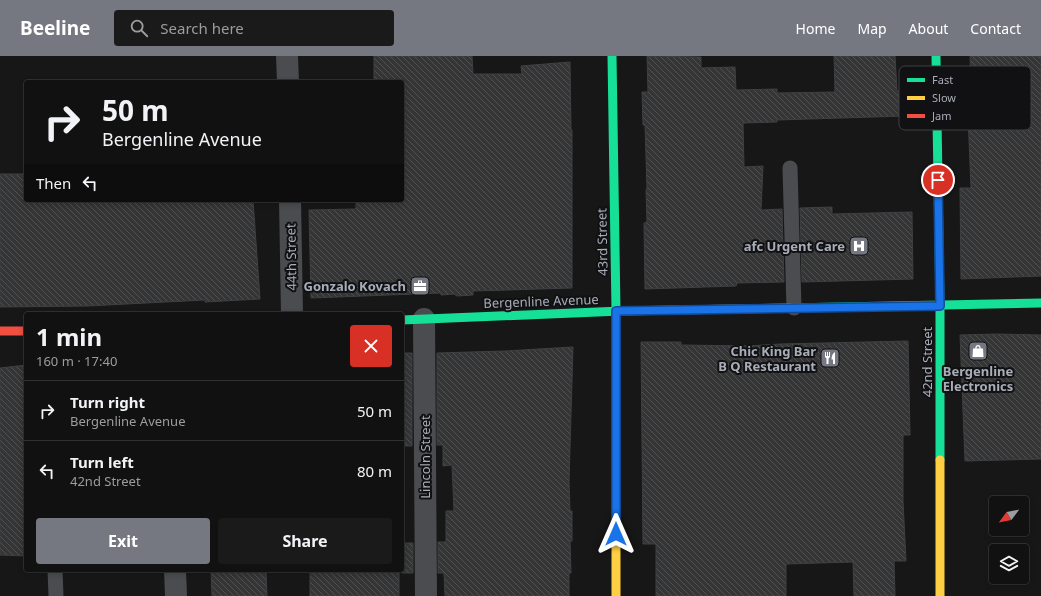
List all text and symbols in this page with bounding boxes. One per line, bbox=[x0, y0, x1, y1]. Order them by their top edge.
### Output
search box bbox=[114, 10, 394, 46]
text: Beeline bbox=[20, 15, 90, 41]
icon: search bbox=[128, 17, 150, 39]
text: Search here bbox=[160, 18, 244, 38]
text: Home bbox=[796, 19, 835, 38]
text: Map bbox=[857, 19, 887, 38]
text: About bbox=[909, 19, 948, 38]
text: Contact bbox=[970, 19, 1021, 38]
legend bbox=[899, 66, 1031, 130]
text: Fast bbox=[932, 72, 953, 87]
text: Slow bbox=[932, 90, 956, 105]
text: 50 m bbox=[102, 91, 169, 129]
icon: right bbox=[36, 96, 88, 148]
text: Jam bbox=[931, 108, 951, 123]
text: Bergenline Avenue bbox=[102, 127, 262, 151]
pin bbox=[921, 163, 955, 197]
icon: arrive bbox=[927, 169, 949, 191]
icon: left bbox=[79, 172, 101, 194]
text: Then bbox=[36, 173, 71, 193]
street label: 43rd Street bbox=[592, 208, 612, 276]
street label: 44th Street bbox=[281, 223, 301, 291]
hospital icon: afc Urgent Care bbox=[848, 235, 870, 257]
place label: afc Urgent Care bbox=[744, 237, 845, 255]
office icon: Gonzalo Kovach bbox=[409, 275, 431, 297]
place label: Gonzalo Kovach bbox=[304, 277, 406, 295]
street label: Bergenline Avenue bbox=[483, 290, 599, 312]
text: 1 min bbox=[36, 320, 102, 353]
button: close bbox=[350, 325, 392, 367]
street label: 42nd Street bbox=[918, 326, 936, 397]
shop icon: Bergenline Electronics bbox=[967, 340, 989, 362]
place label: Chic King Bar B Q Restaurant bbox=[718, 342, 816, 375]
restaurant icon: Chic King Bar B Q Restaurant bbox=[819, 347, 841, 369]
text: 160 m · 17:40 bbox=[36, 352, 117, 370]
place label: Bergenline Electronics bbox=[943, 362, 1013, 395]
text: Turn right bbox=[70, 392, 145, 412]
icon: right bbox=[36, 400, 58, 422]
text: 50 m bbox=[357, 401, 392, 421]
text: Bergenline Avenue bbox=[70, 412, 185, 430]
street label: Lincoln Street bbox=[416, 415, 434, 499]
text: Turn left bbox=[70, 452, 134, 472]
icon: left bbox=[36, 460, 58, 482]
text: 80 m bbox=[357, 461, 392, 481]
text: 42nd Street bbox=[70, 472, 141, 490]
north arrow bbox=[989, 496, 1029, 536]
map controls bbox=[989, 496, 1029, 584]
position arrow bbox=[595, 513, 637, 555]
button: Exit bbox=[36, 518, 210, 564]
button: Share bbox=[218, 518, 392, 564]
button: layers bbox=[989, 544, 1029, 584]

